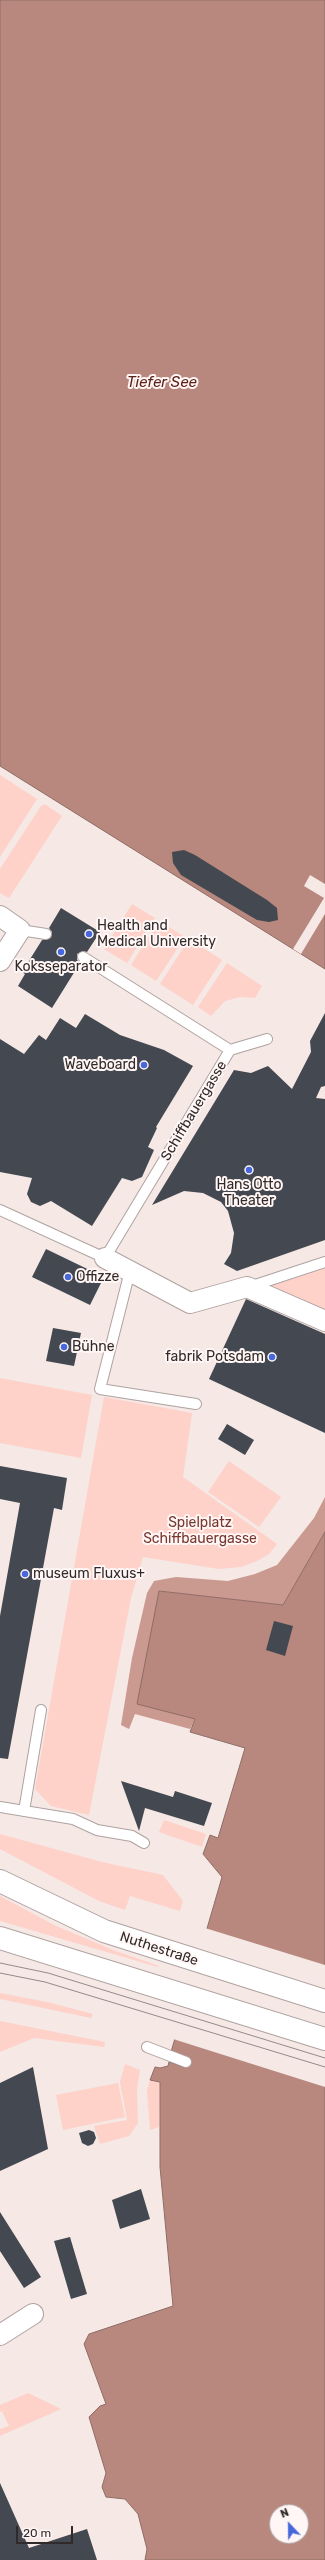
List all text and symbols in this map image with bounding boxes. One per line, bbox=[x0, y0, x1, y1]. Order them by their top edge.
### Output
water label: Tiefer See bbox=[127, 374, 197, 392]
place label: Health and Medical University bbox=[97, 918, 216, 950]
marker: Health and Medical University bbox=[84, 929, 94, 939]
marker: Koksseparator bbox=[56, 947, 66, 957]
place label: Koksseparator bbox=[14, 959, 108, 975]
place label: Waveboard bbox=[65, 1057, 136, 1073]
street label: Schiffbauergasse bbox=[158, 1058, 230, 1164]
marker: Waveboard bbox=[139, 1060, 149, 1070]
marker: Hans Otto Theater bbox=[244, 1165, 254, 1175]
place label: Hans Otto Theater bbox=[216, 1177, 282, 1210]
place label: Offizze bbox=[76, 1269, 119, 1285]
marker: Offizze bbox=[63, 1272, 73, 1282]
place label: Bühne bbox=[72, 1339, 115, 1355]
marker: Bühne bbox=[59, 1342, 69, 1352]
place label: fabrik Potsdam bbox=[165, 1349, 264, 1365]
marker: fabrik Potsdam bbox=[267, 1352, 277, 1362]
park label: Spielplatz Schiffbauergasse bbox=[143, 1515, 257, 1548]
place label: museum Fluxus+ bbox=[33, 1566, 145, 1582]
marker: museum Fluxus+ bbox=[20, 1569, 30, 1579]
street label: Nuthestraße bbox=[118, 1928, 200, 1970]
north arrow bbox=[269, 2504, 309, 2544]
text: N bbox=[279, 2506, 291, 2521]
scale bar bbox=[18, 2518, 75, 2544]
text: 20 m bbox=[23, 2526, 51, 2540]

